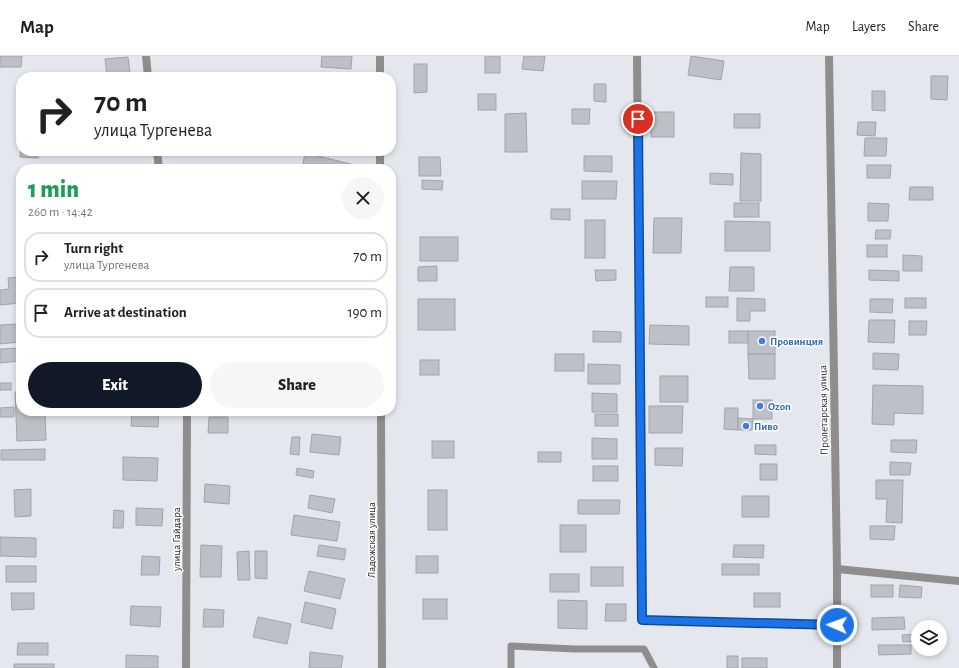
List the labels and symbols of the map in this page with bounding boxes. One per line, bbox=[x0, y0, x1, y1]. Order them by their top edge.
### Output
pin bbox=[621, 102, 655, 136]
marker: Провинция bbox=[757, 336, 767, 346]
place label: Провинция bbox=[770, 336, 823, 347]
street label: Пролетарская улица bbox=[817, 365, 830, 455]
marker: Ozon bbox=[755, 401, 765, 411]
place label: Ozon bbox=[768, 401, 791, 412]
marker: Пиво bbox=[741, 421, 751, 431]
place label: Пиво bbox=[754, 421, 779, 432]
street label: Ладожская улица bbox=[366, 502, 377, 578]
street label: улица Гайдара bbox=[171, 507, 182, 572]
position arrow bbox=[816, 604, 858, 646]

